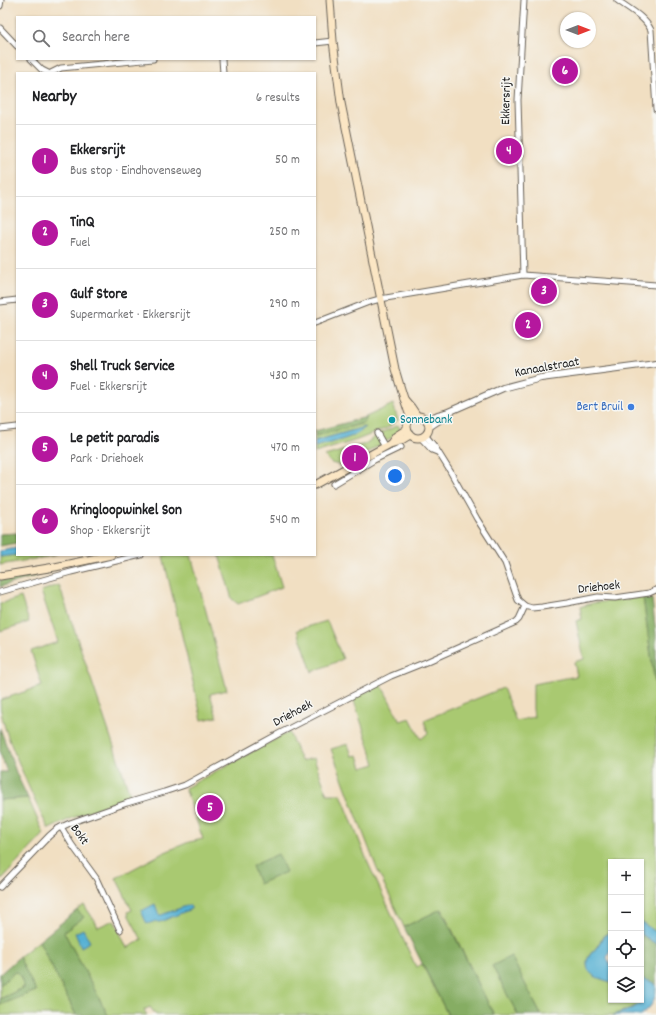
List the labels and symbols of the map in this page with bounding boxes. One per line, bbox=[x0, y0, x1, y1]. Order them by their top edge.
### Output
north arrow bbox=[560, 12, 596, 48]
pin: 6 bbox=[552, 56, 578, 86]
street label: Ekkersrijt bbox=[497, 77, 517, 125]
pin: 4 bbox=[496, 136, 522, 166]
pin: 3 bbox=[531, 276, 557, 306]
pin: 2 bbox=[515, 310, 541, 340]
street label: Kanaalstraat bbox=[513, 353, 581, 383]
place label: Bert Bruil bbox=[576, 398, 623, 417]
marker: Bert Bruil bbox=[626, 402, 636, 412]
place label: Sonnebank bbox=[400, 411, 452, 430]
marker: Sonnebank bbox=[387, 415, 397, 425]
pin: 1 bbox=[342, 443, 368, 473]
your location bbox=[385, 466, 405, 486]
street label: Driehoek bbox=[577, 576, 621, 600]
street label: Driehoek bbox=[270, 696, 316, 732]
pin: 5 bbox=[197, 793, 223, 823]
street label: Bokt bbox=[65, 821, 93, 850]

